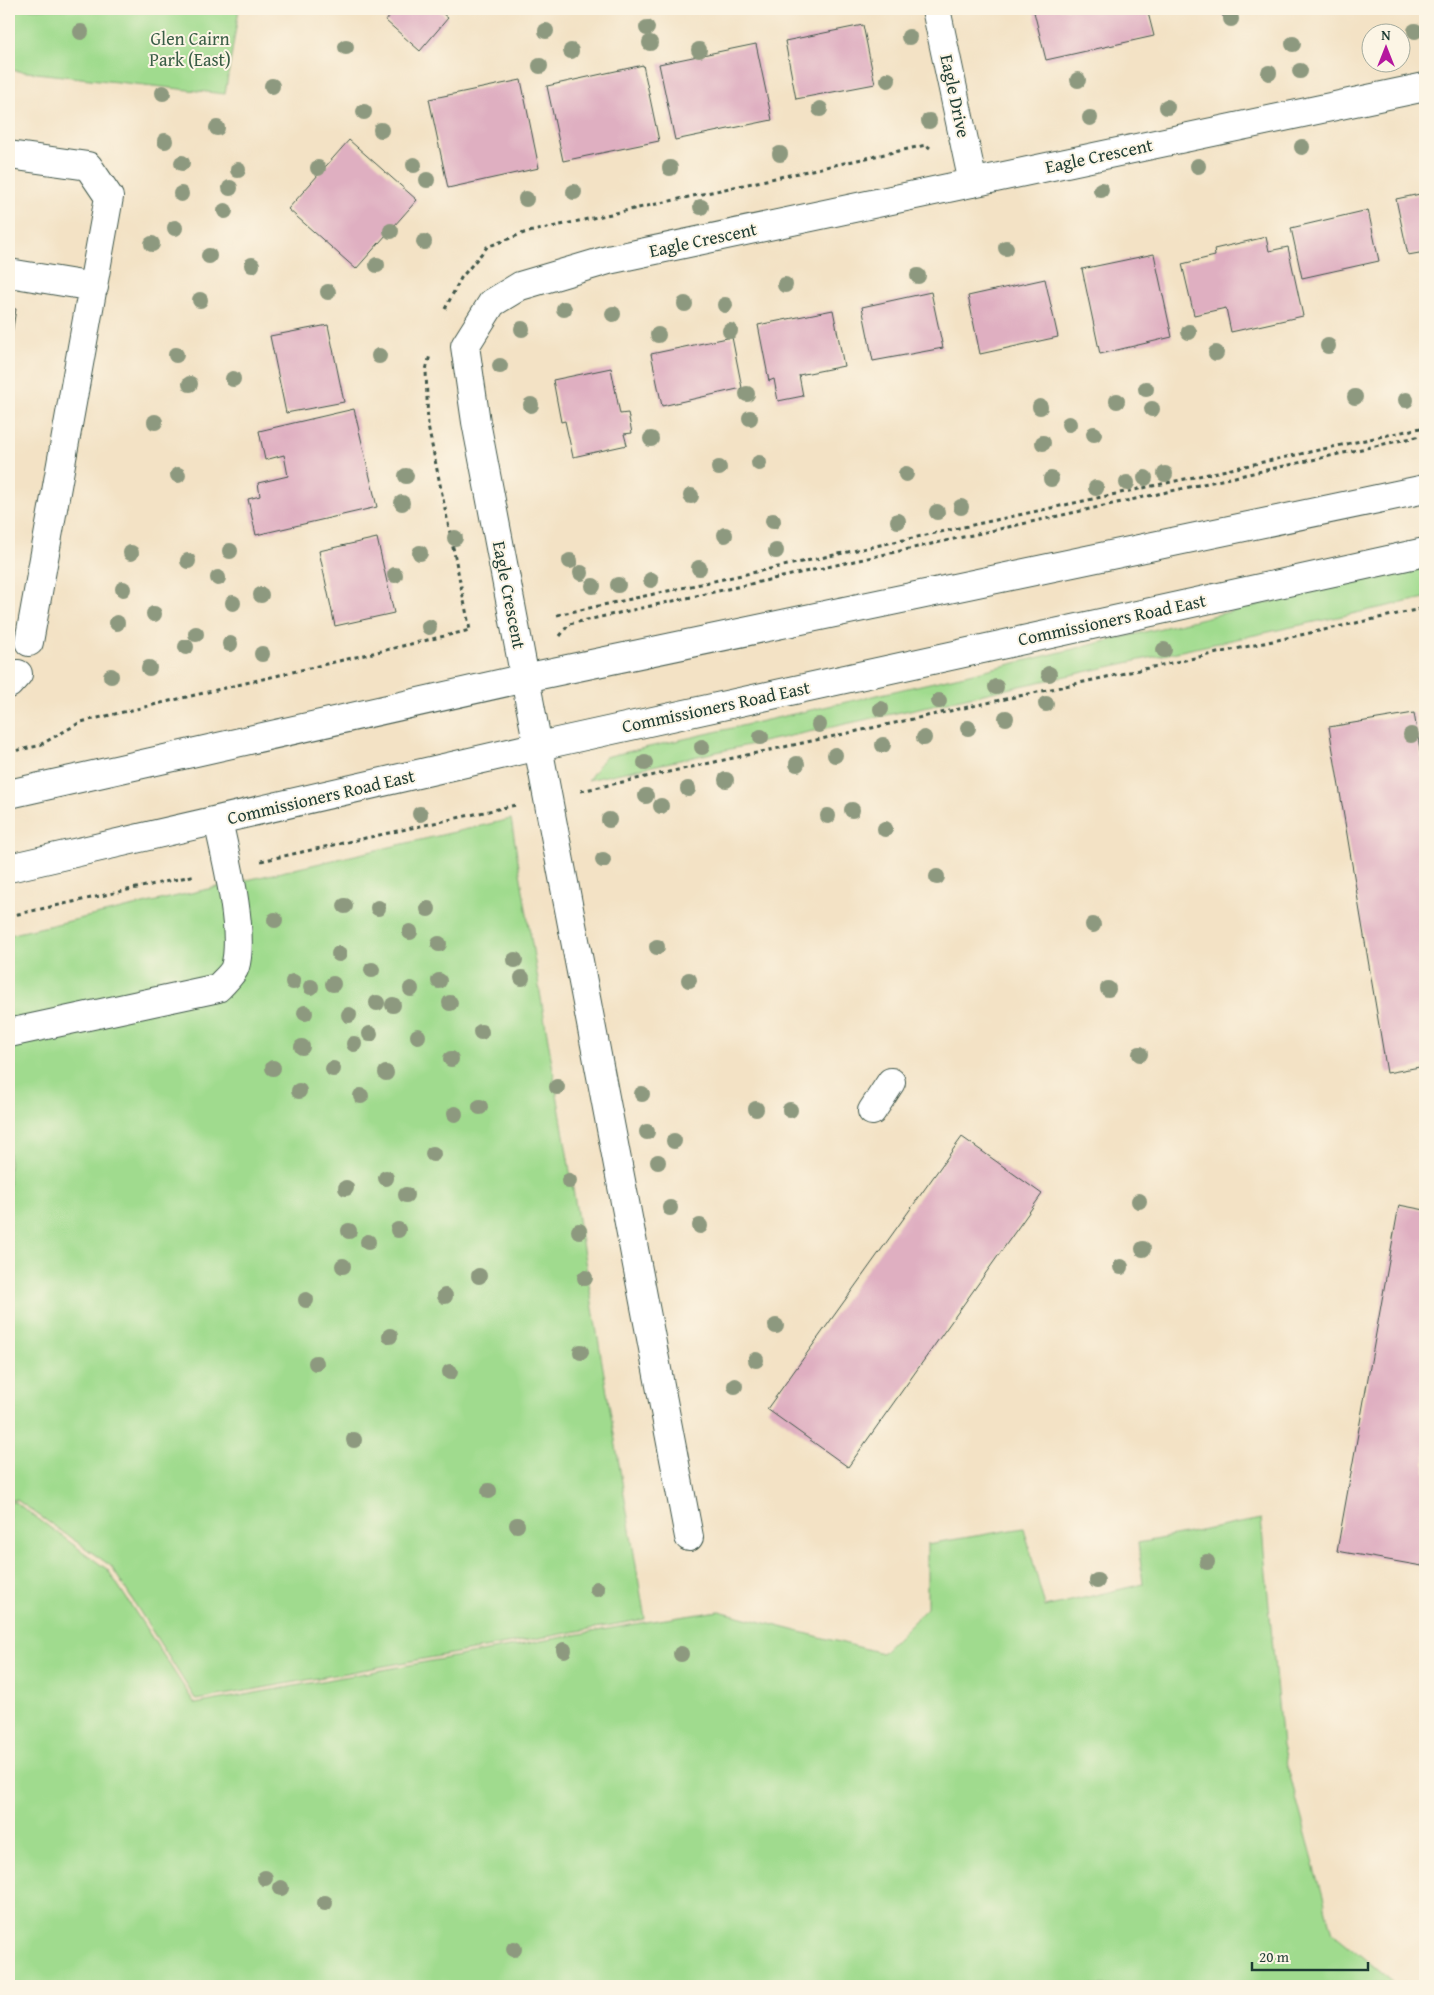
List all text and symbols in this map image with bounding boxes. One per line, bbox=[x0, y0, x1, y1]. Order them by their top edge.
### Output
north arrow bbox=[1362, 22, 1412, 72]
park label: Glen Cairn Park (East) bbox=[149, 25, 231, 73]
text: N bbox=[1381, 25, 1391, 45]
street label: Eagle Drive bbox=[934, 52, 977, 140]
street label: Eagle Crescent bbox=[1043, 131, 1156, 180]
street label: Eagle Crescent bbox=[647, 215, 760, 264]
street label: Eagle Crescent bbox=[486, 539, 533, 652]
street label: Commissioners Road East bbox=[1015, 586, 1209, 653]
street label: Commissioners Road East bbox=[619, 673, 813, 740]
street label: Commissioners Road East bbox=[224, 762, 418, 831]
scale bar bbox=[1252, 1940, 1368, 1972]
text: 20 m bbox=[1259, 1946, 1290, 1967]

